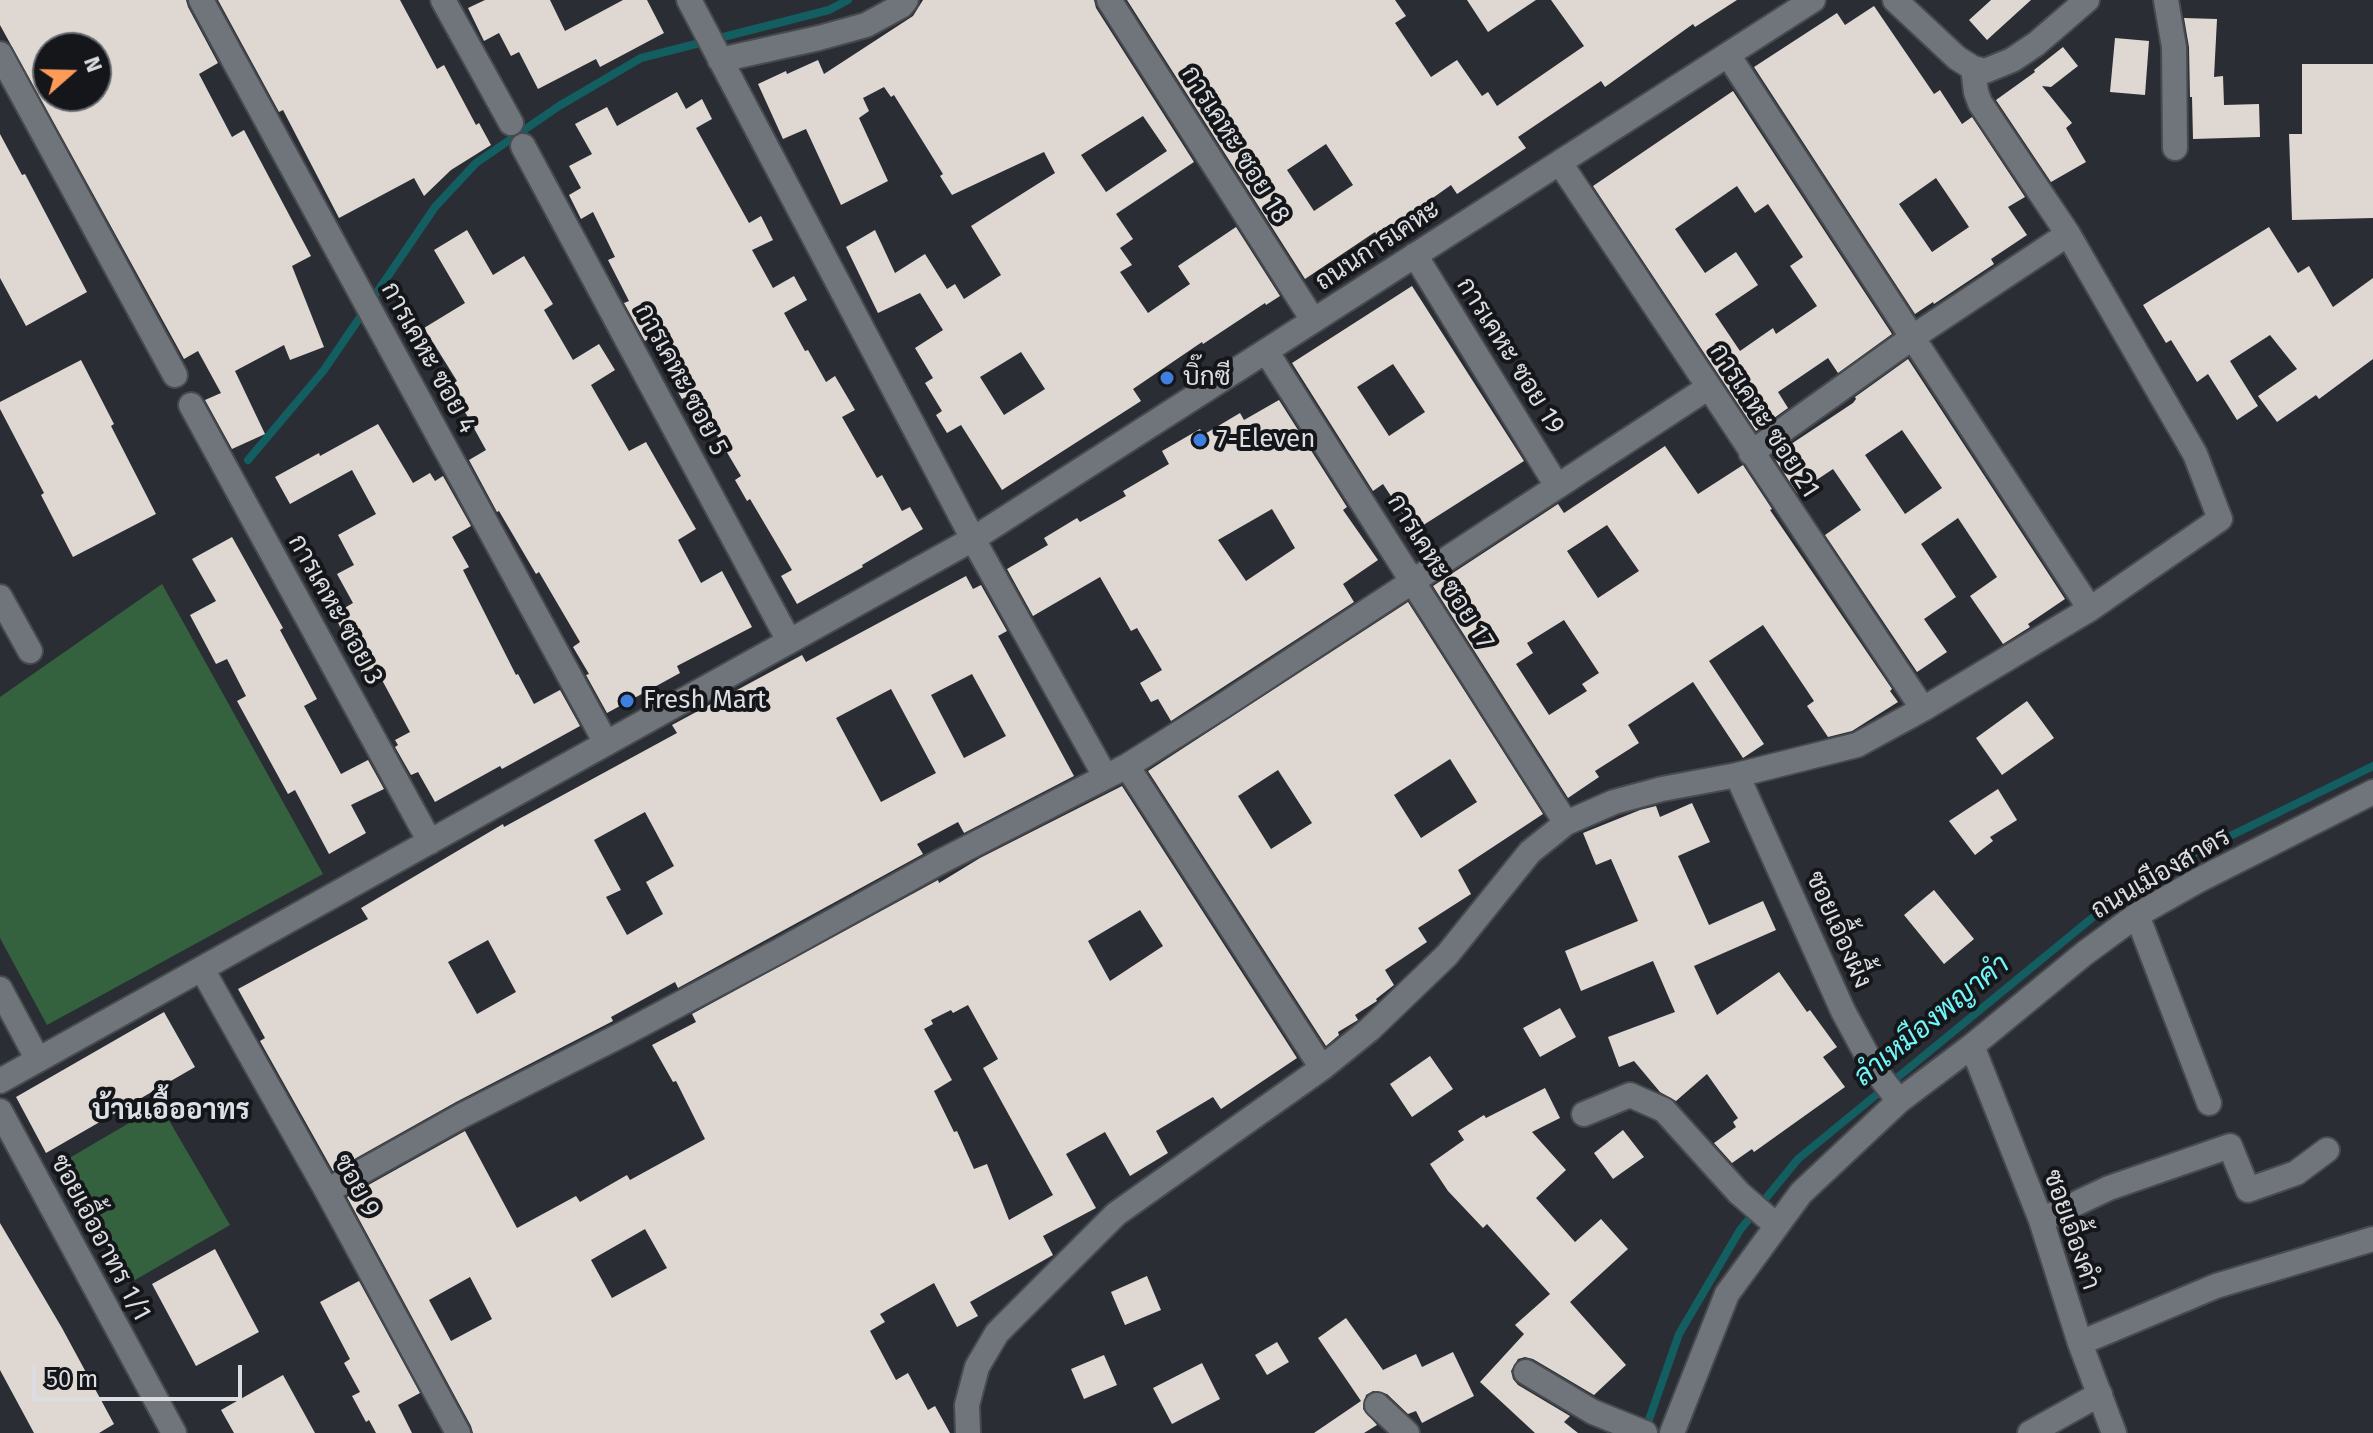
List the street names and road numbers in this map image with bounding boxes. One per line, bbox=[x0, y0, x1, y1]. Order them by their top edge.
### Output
street label: การเคหะ ซอย 18 bbox=[1174, 60, 1296, 230]
street label: ถนนการเคหะ bbox=[1310, 194, 1446, 298]
street label: การเคหะ ซอย 19 bbox=[1449, 272, 1571, 440]
street label: การเคหะ ซอย 4 bbox=[374, 277, 482, 439]
street label: การเคหะ ซอย 5 bbox=[628, 299, 734, 461]
street label: การเคหะ ซอย 21 bbox=[1703, 338, 1825, 504]
street label: การเคหะ ซอย 17 bbox=[1380, 489, 1500, 655]
street label: การเคหะ ซอย 3 bbox=[281, 529, 389, 691]
street label: ถนนเมืองสาตร bbox=[2086, 822, 2236, 926]
street label: ซอยเอื้องผื้ง bbox=[1798, 867, 1878, 993]
street label: ซอย 9 bbox=[326, 1149, 386, 1223]
street label: ซอยเอื้ออาทร 1/1 bbox=[43, 1150, 157, 1326]
street label: ซอยเอื้องคำ bbox=[2036, 1166, 2106, 1294]

